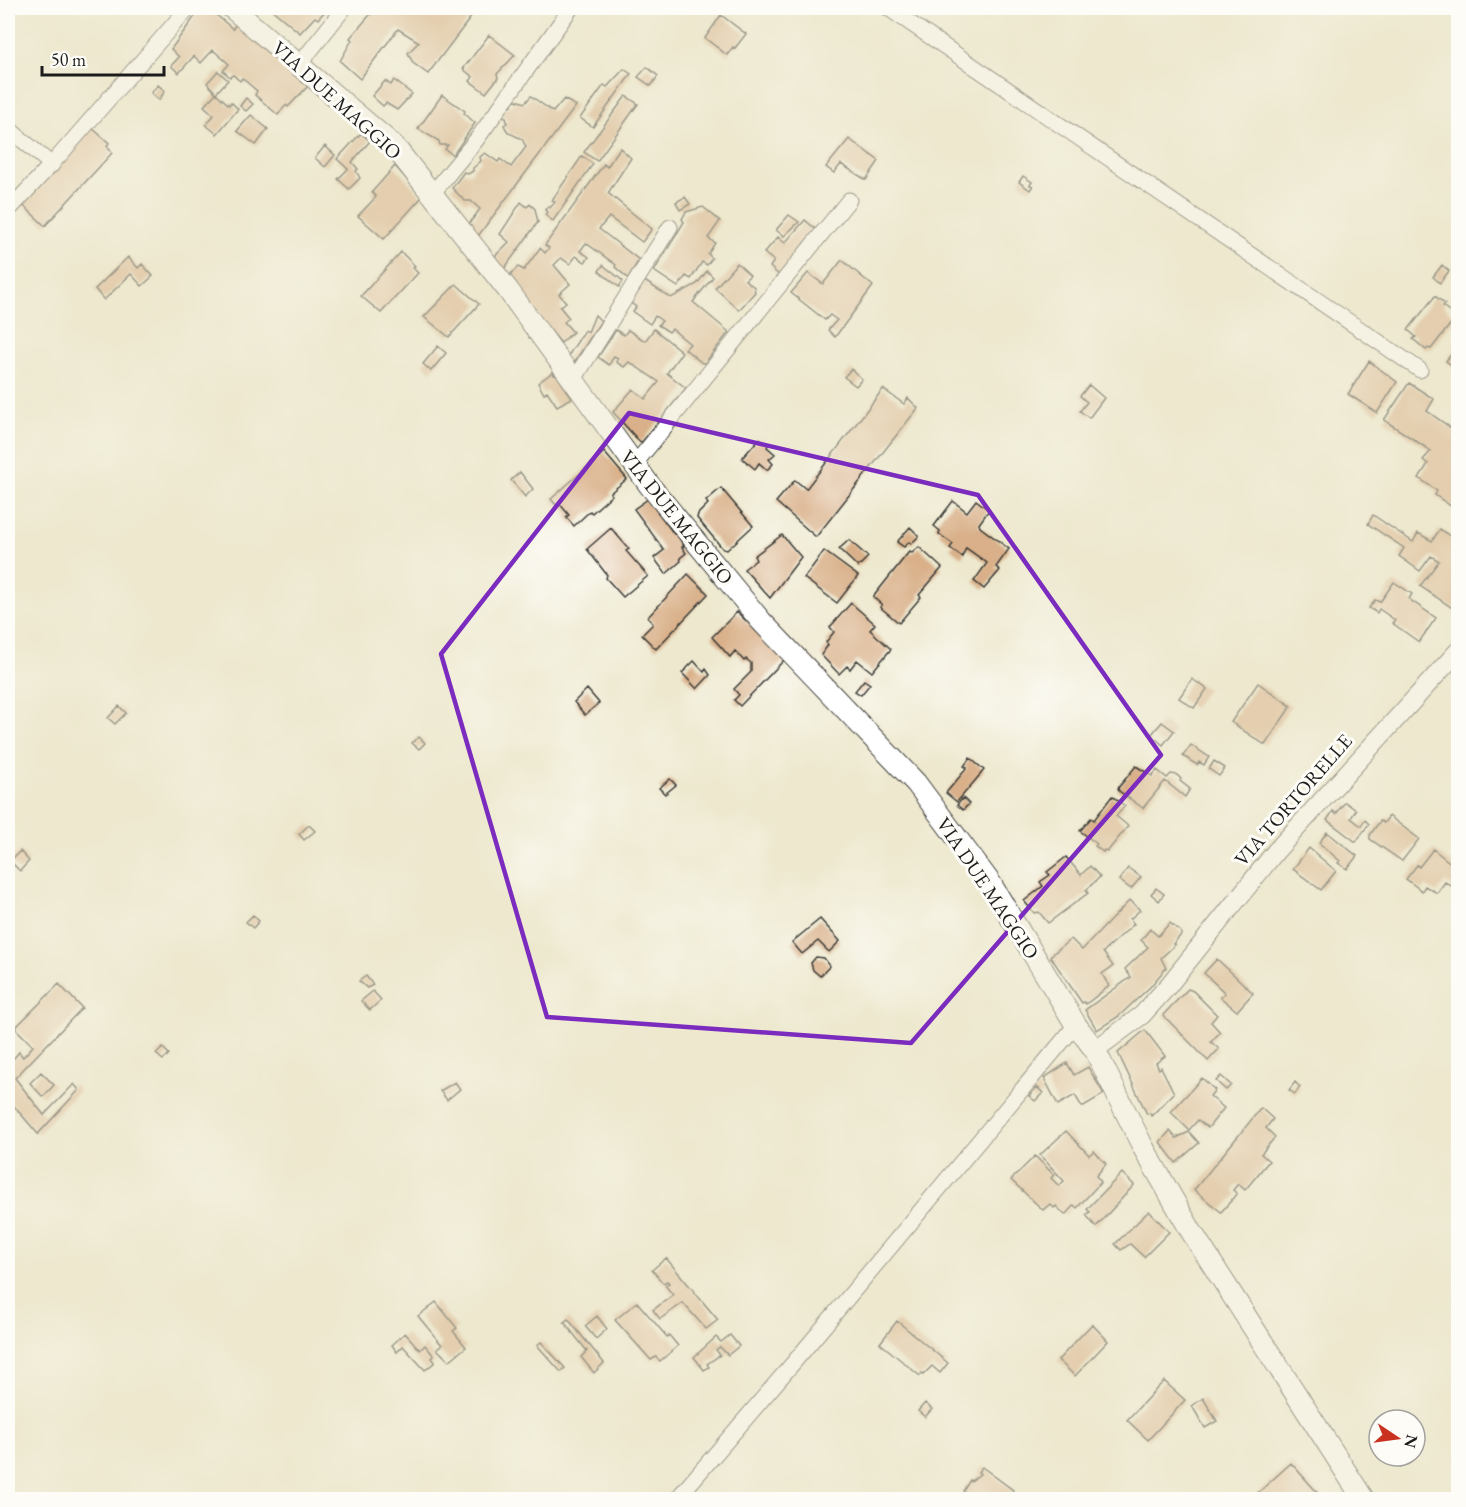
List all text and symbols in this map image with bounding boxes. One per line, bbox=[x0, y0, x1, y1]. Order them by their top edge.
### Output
street label: VIA DUE MAGGIO bbox=[267, 35, 407, 165]
scale bar bbox=[42, 39, 164, 77]
text: 50 m bbox=[51, 48, 86, 71]
street label: VIA DUE MAGGIO bbox=[615, 444, 739, 590]
street label: VIA TORTORELLE bbox=[1228, 728, 1358, 872]
street label: VIA DUE MAGGIO bbox=[931, 812, 1045, 964]
north arrow bbox=[1367, 1408, 1427, 1468]
text: N bbox=[1399, 1433, 1423, 1450]

